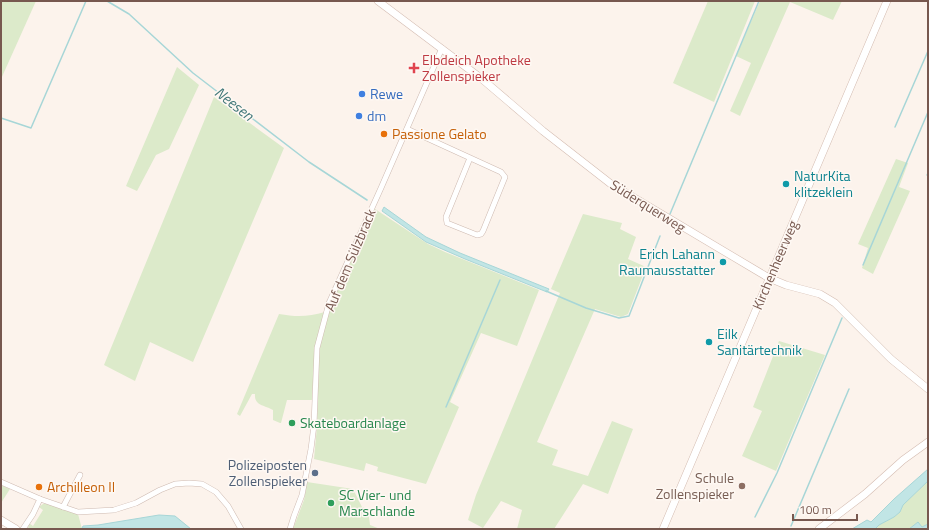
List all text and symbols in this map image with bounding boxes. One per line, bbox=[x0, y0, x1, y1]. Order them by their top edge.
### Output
place label: Elbdeich Apotheke Zollenspieker bbox=[422, 49, 531, 86]
marker: Elbdeich Apotheke Zollenspieker bbox=[409, 63, 419, 73]
water label: Neesen bbox=[210, 81, 259, 127]
place label: Rewe bbox=[370, 83, 403, 104]
marker: Rewe bbox=[357, 89, 367, 99]
place label: dm bbox=[367, 105, 386, 126]
marker: dm bbox=[354, 111, 364, 121]
place label: Passione Gelato bbox=[392, 123, 487, 144]
marker: Passione Gelato bbox=[379, 129, 389, 139]
place label: NaturKita klitzeklein bbox=[794, 165, 853, 202]
street label: Süderquerweg bbox=[606, 174, 690, 237]
marker: NaturKita klitzeklein bbox=[781, 179, 791, 189]
street label: Auf dem Sülzbrack bbox=[318, 205, 381, 314]
street label: Kirchenheerweg bbox=[746, 217, 803, 313]
place label: Erich Lahann Raumausstatter bbox=[619, 243, 715, 280]
marker: Erich Lahann Raumausstatter bbox=[718, 257, 728, 267]
place label: Eilk Sanitärtechnik bbox=[717, 323, 802, 360]
marker: Eilk Sanitärtechnik bbox=[704, 337, 714, 347]
place label: Skateboardanlage bbox=[300, 412, 406, 433]
marker: Skateboardanlage bbox=[287, 418, 297, 428]
place label: Polizeiposten Zollenspieker bbox=[228, 454, 307, 491]
place label: Schule Zollenspieker bbox=[656, 467, 734, 504]
marker: Polizeiposten Zollenspieker bbox=[310, 468, 320, 478]
place label: Archilleon II bbox=[47, 476, 115, 497]
marker: Schule Zollenspieker bbox=[737, 481, 747, 491]
marker: Archilleon II bbox=[34, 482, 44, 492]
place label: SC Vier- und Marschlande bbox=[339, 484, 415, 521]
scale bar bbox=[793, 496, 857, 522]
marker: SC Vier- und Marschlande bbox=[326, 498, 336, 508]
text: 100 m bbox=[799, 500, 832, 519]

